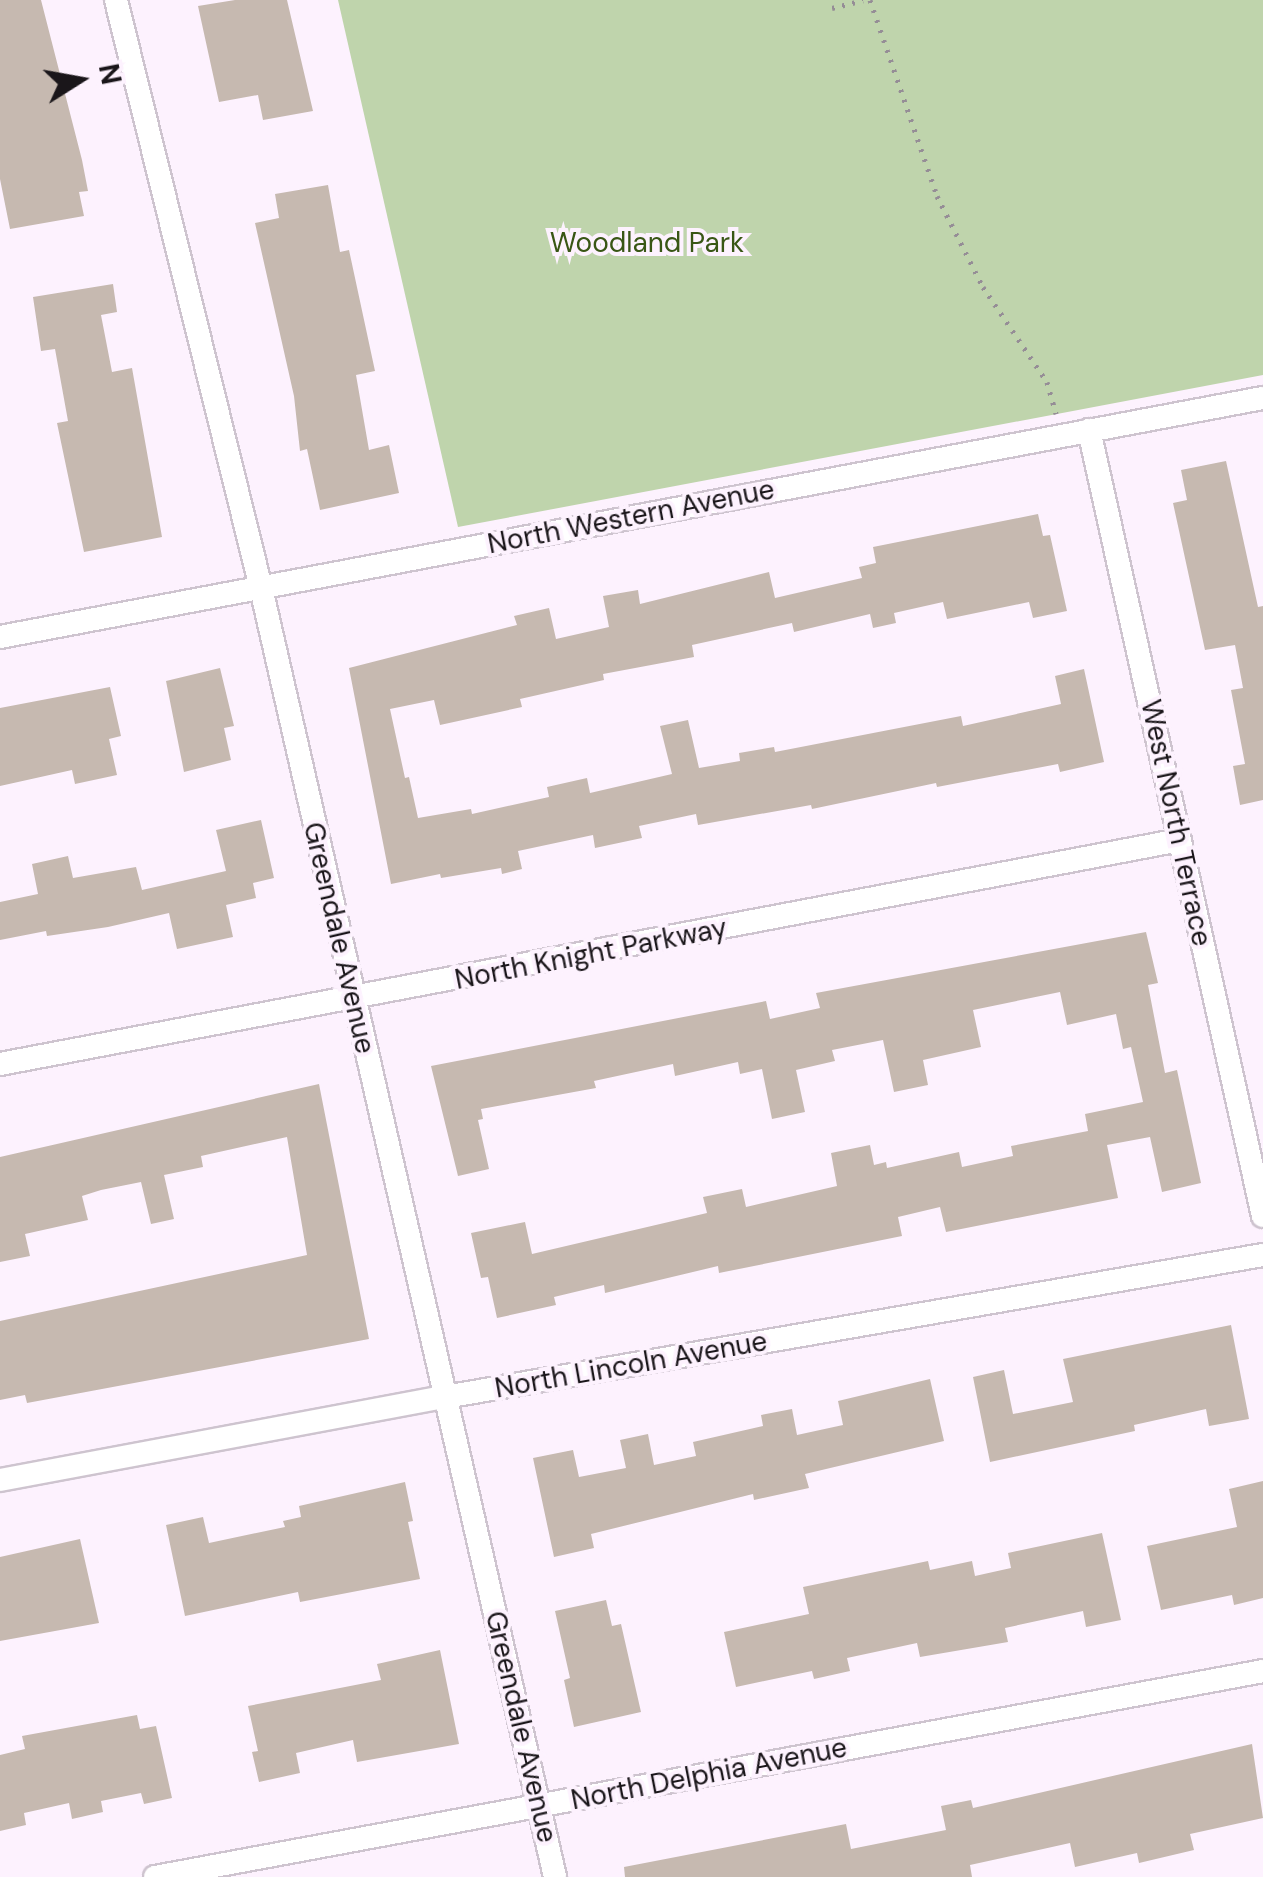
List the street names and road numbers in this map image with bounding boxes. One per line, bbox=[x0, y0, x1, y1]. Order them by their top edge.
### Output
street label: North Western Avenue bbox=[485, 473, 777, 561]
street label: West North Terrace bbox=[1133, 697, 1219, 949]
street label: Greendale Avenue bbox=[296, 819, 382, 1057]
street label: North Knight Parkway bbox=[452, 911, 730, 997]
street label: North Lincoln Avenue bbox=[492, 1324, 770, 1406]
street label: Greendale Avenue bbox=[478, 1608, 564, 1846]
street label: North Delphia Avenue bbox=[568, 1731, 850, 1817]

